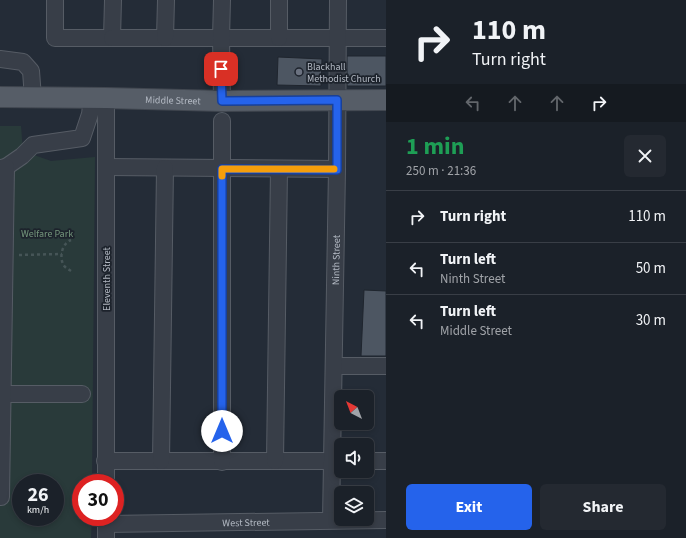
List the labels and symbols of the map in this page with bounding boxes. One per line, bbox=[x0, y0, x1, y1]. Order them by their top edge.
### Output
pin bbox=[204, 52, 238, 86]
place label: Blackhall Methodist Church bbox=[307, 60, 381, 86]
marker: Blackhall Methodist Church bbox=[294, 67, 304, 77]
street label: Middle Street bbox=[145, 93, 201, 108]
park label: Welfare Park bbox=[21, 227, 73, 241]
street label: Ninth Street bbox=[329, 234, 344, 285]
street label: Eleventh Street bbox=[100, 247, 114, 311]
north arrow bbox=[334, 390, 374, 430]
position arrow bbox=[201, 410, 243, 452]
speed limit sign: 30 bbox=[72, 474, 124, 526]
street label: West Street bbox=[222, 516, 270, 530]

